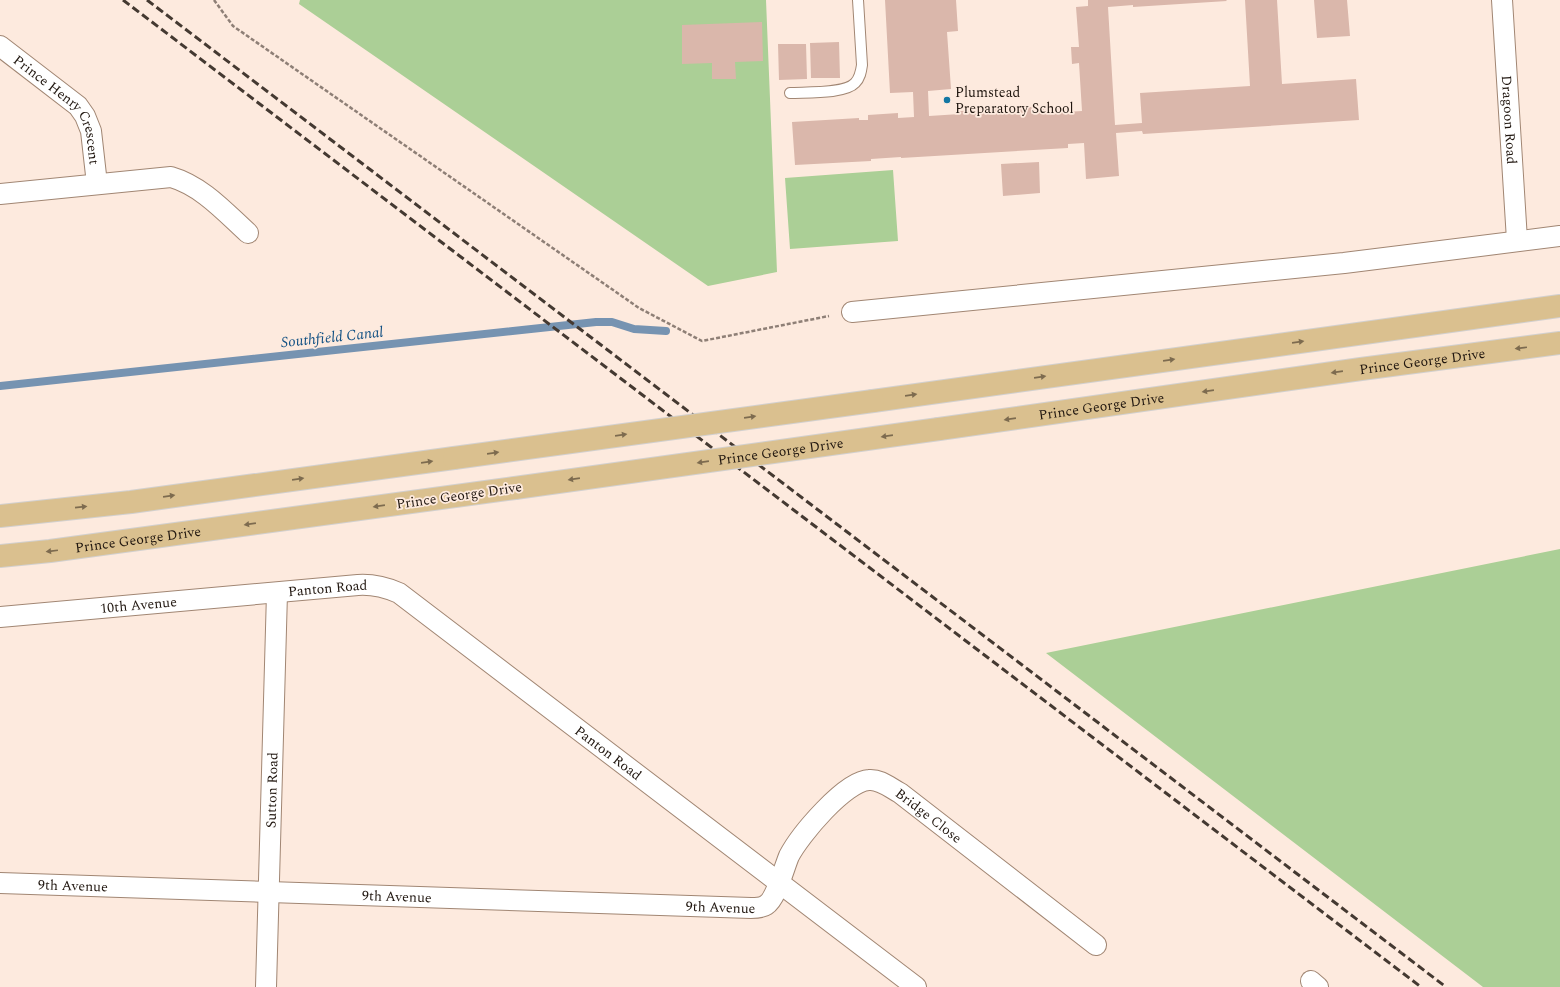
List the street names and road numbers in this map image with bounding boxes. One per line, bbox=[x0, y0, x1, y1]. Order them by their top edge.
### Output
street label: Prince Henry Crescent bbox=[9, 50, 105, 166]
street label: Dragoon Road bbox=[1496, 75, 1522, 165]
street label: Prince George Drive bbox=[1358, 343, 1487, 380]
street label: Prince George Drive bbox=[1037, 387, 1166, 426]
street label: Prince George Drive bbox=[716, 432, 845, 471]
street label: Prince George Drive bbox=[395, 476, 523, 515]
street label: Prince George Drive bbox=[74, 521, 202, 558]
street label: Panton Road bbox=[287, 575, 368, 602]
street label: 10th Avenue bbox=[99, 591, 178, 619]
street label: Panton Road bbox=[570, 721, 646, 786]
street label: Sutton Road bbox=[260, 752, 284, 828]
street label: Bridge Close bbox=[891, 783, 966, 848]
street label: 9th Avenue bbox=[38, 874, 108, 898]
street label: 9th Avenue bbox=[361, 885, 432, 908]
street label: 9th Avenue bbox=[685, 896, 756, 919]

